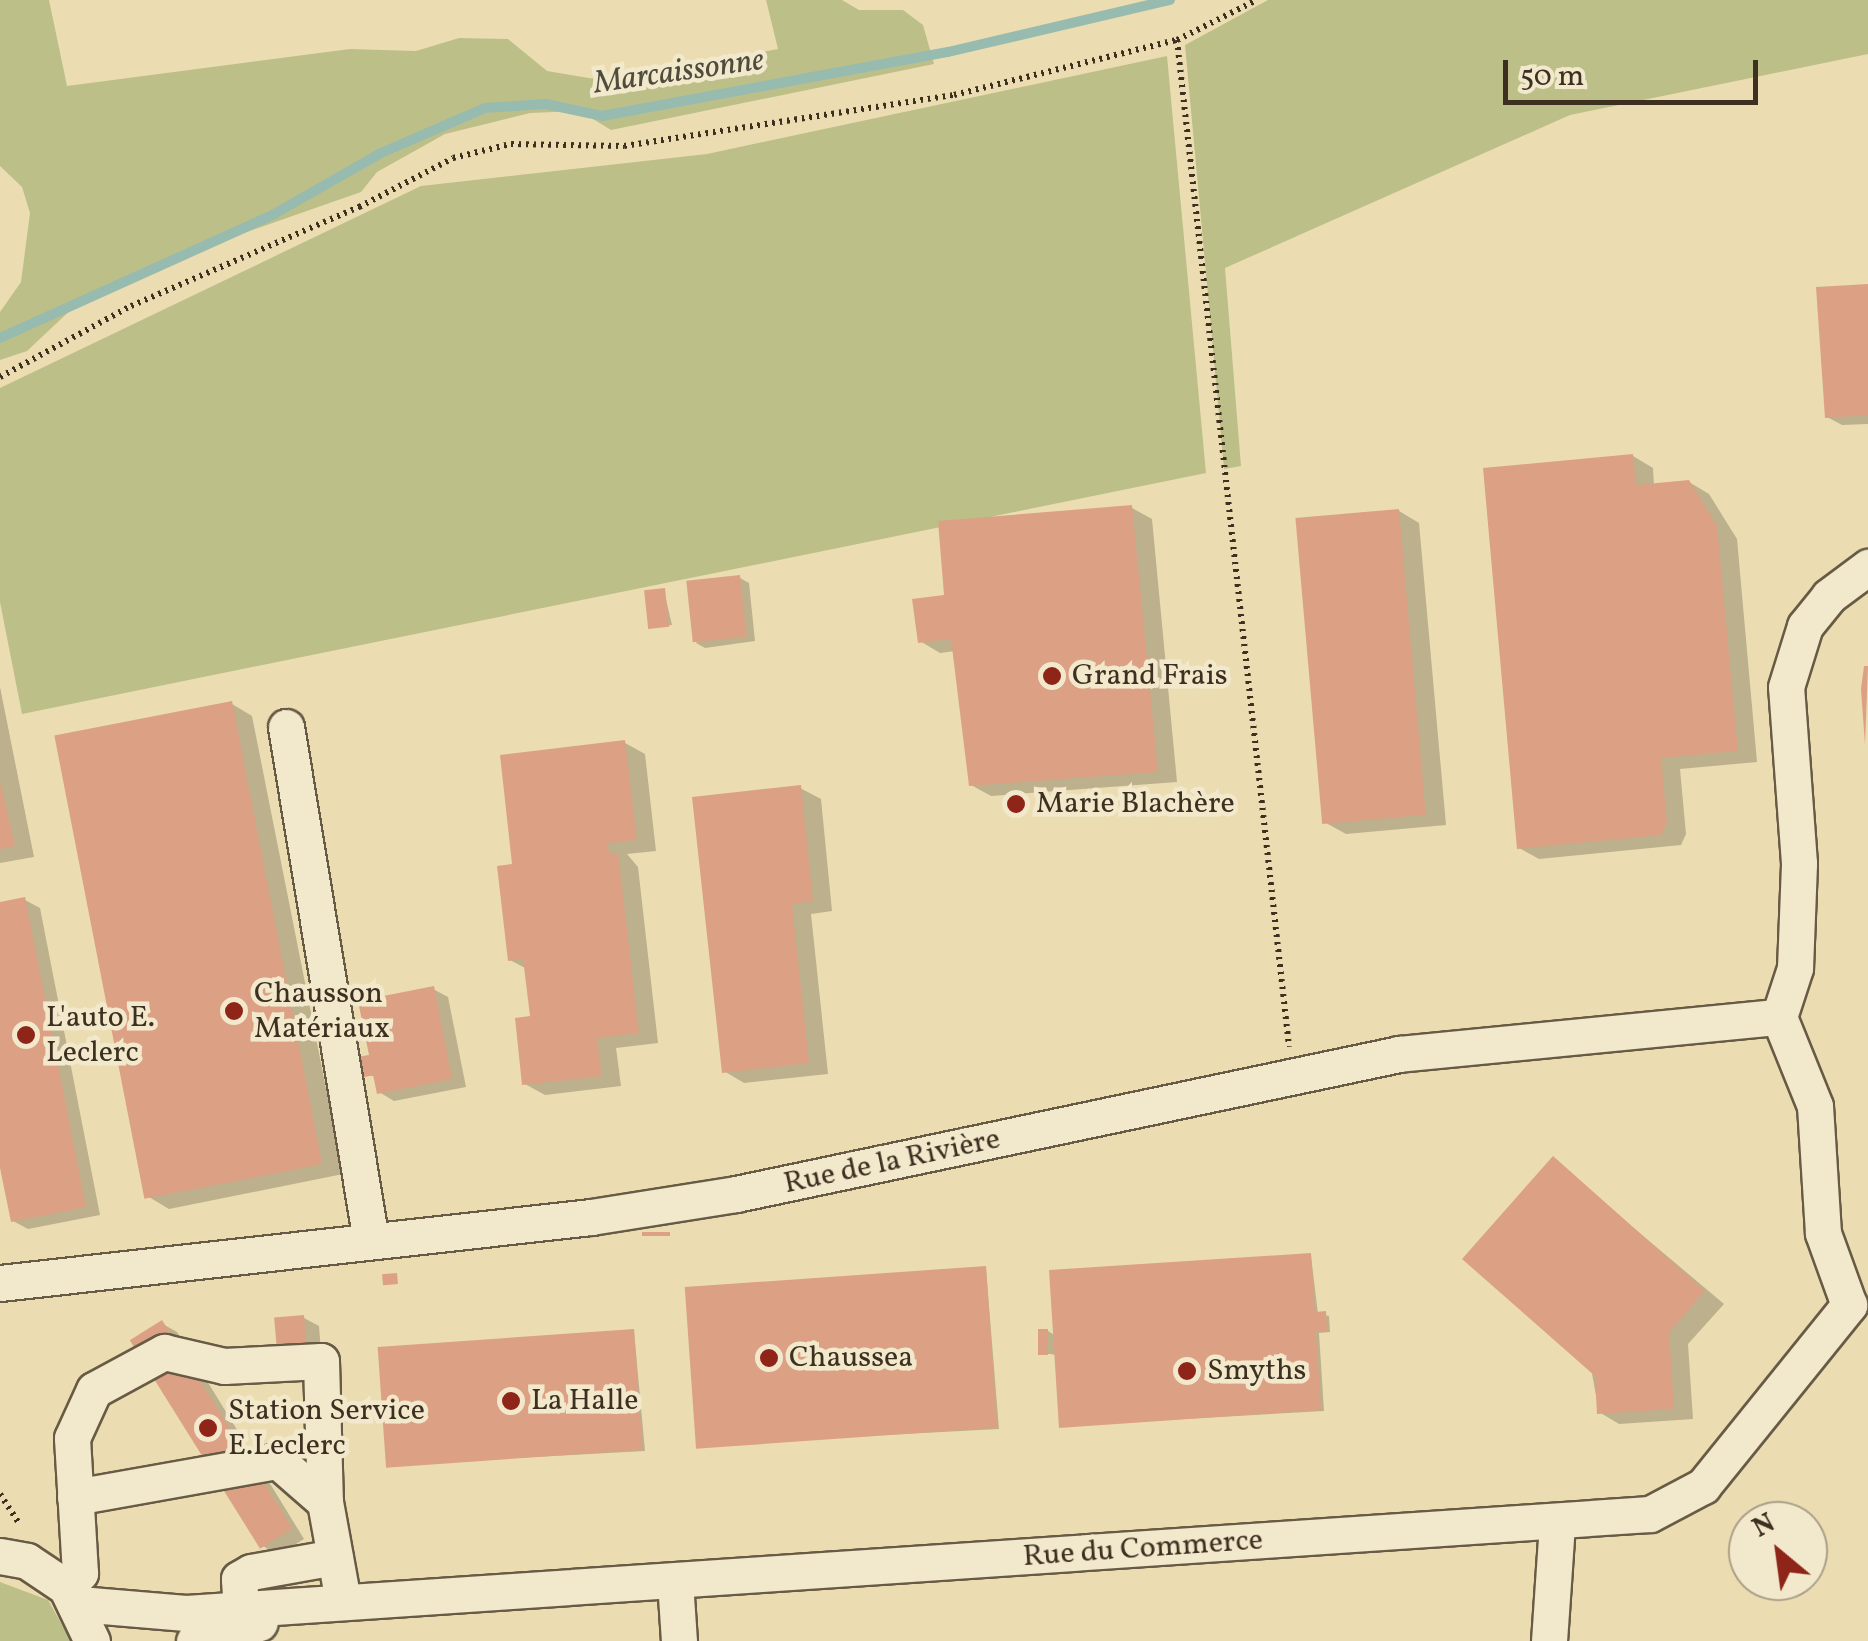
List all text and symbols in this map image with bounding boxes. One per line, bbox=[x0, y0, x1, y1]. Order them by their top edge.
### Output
scale bar bbox=[1508, 40, 1763, 102]
water label: Marcaissonne bbox=[592, 42, 766, 104]
text: 50 m bbox=[1520, 56, 1584, 98]
place label: Grand Frais bbox=[1072, 658, 1228, 694]
marker: Grand Frais bbox=[1041, 665, 1063, 687]
place label: Marie Blachère bbox=[1036, 786, 1235, 822]
marker: Marie Blachère bbox=[1005, 793, 1027, 815]
place label: Chausson Matériaux bbox=[254, 976, 390, 1046]
place label: L'auto E. Leclerc bbox=[46, 1000, 155, 1070]
marker: Chausson Matériaux bbox=[223, 1000, 245, 1022]
marker: L'auto E. Leclerc bbox=[15, 1024, 37, 1046]
street label: Rue de la Rivière bbox=[781, 1122, 1003, 1202]
place label: Chaussea bbox=[789, 1340, 913, 1376]
marker: Chaussea bbox=[758, 1347, 780, 1369]
place label: Smyths bbox=[1207, 1353, 1306, 1389]
marker: Smyths bbox=[1176, 1360, 1198, 1382]
place label: La Halle bbox=[531, 1383, 638, 1419]
marker: La Halle bbox=[500, 1390, 522, 1412]
place label: Station Service E.Leclerc bbox=[228, 1393, 425, 1464]
marker: Station Service E.Leclerc bbox=[197, 1417, 219, 1439]
north arrow bbox=[1728, 1501, 1828, 1601]
text: N bbox=[1746, 1504, 1783, 1548]
street label: Rue du Commerce bbox=[1022, 1523, 1264, 1575]

